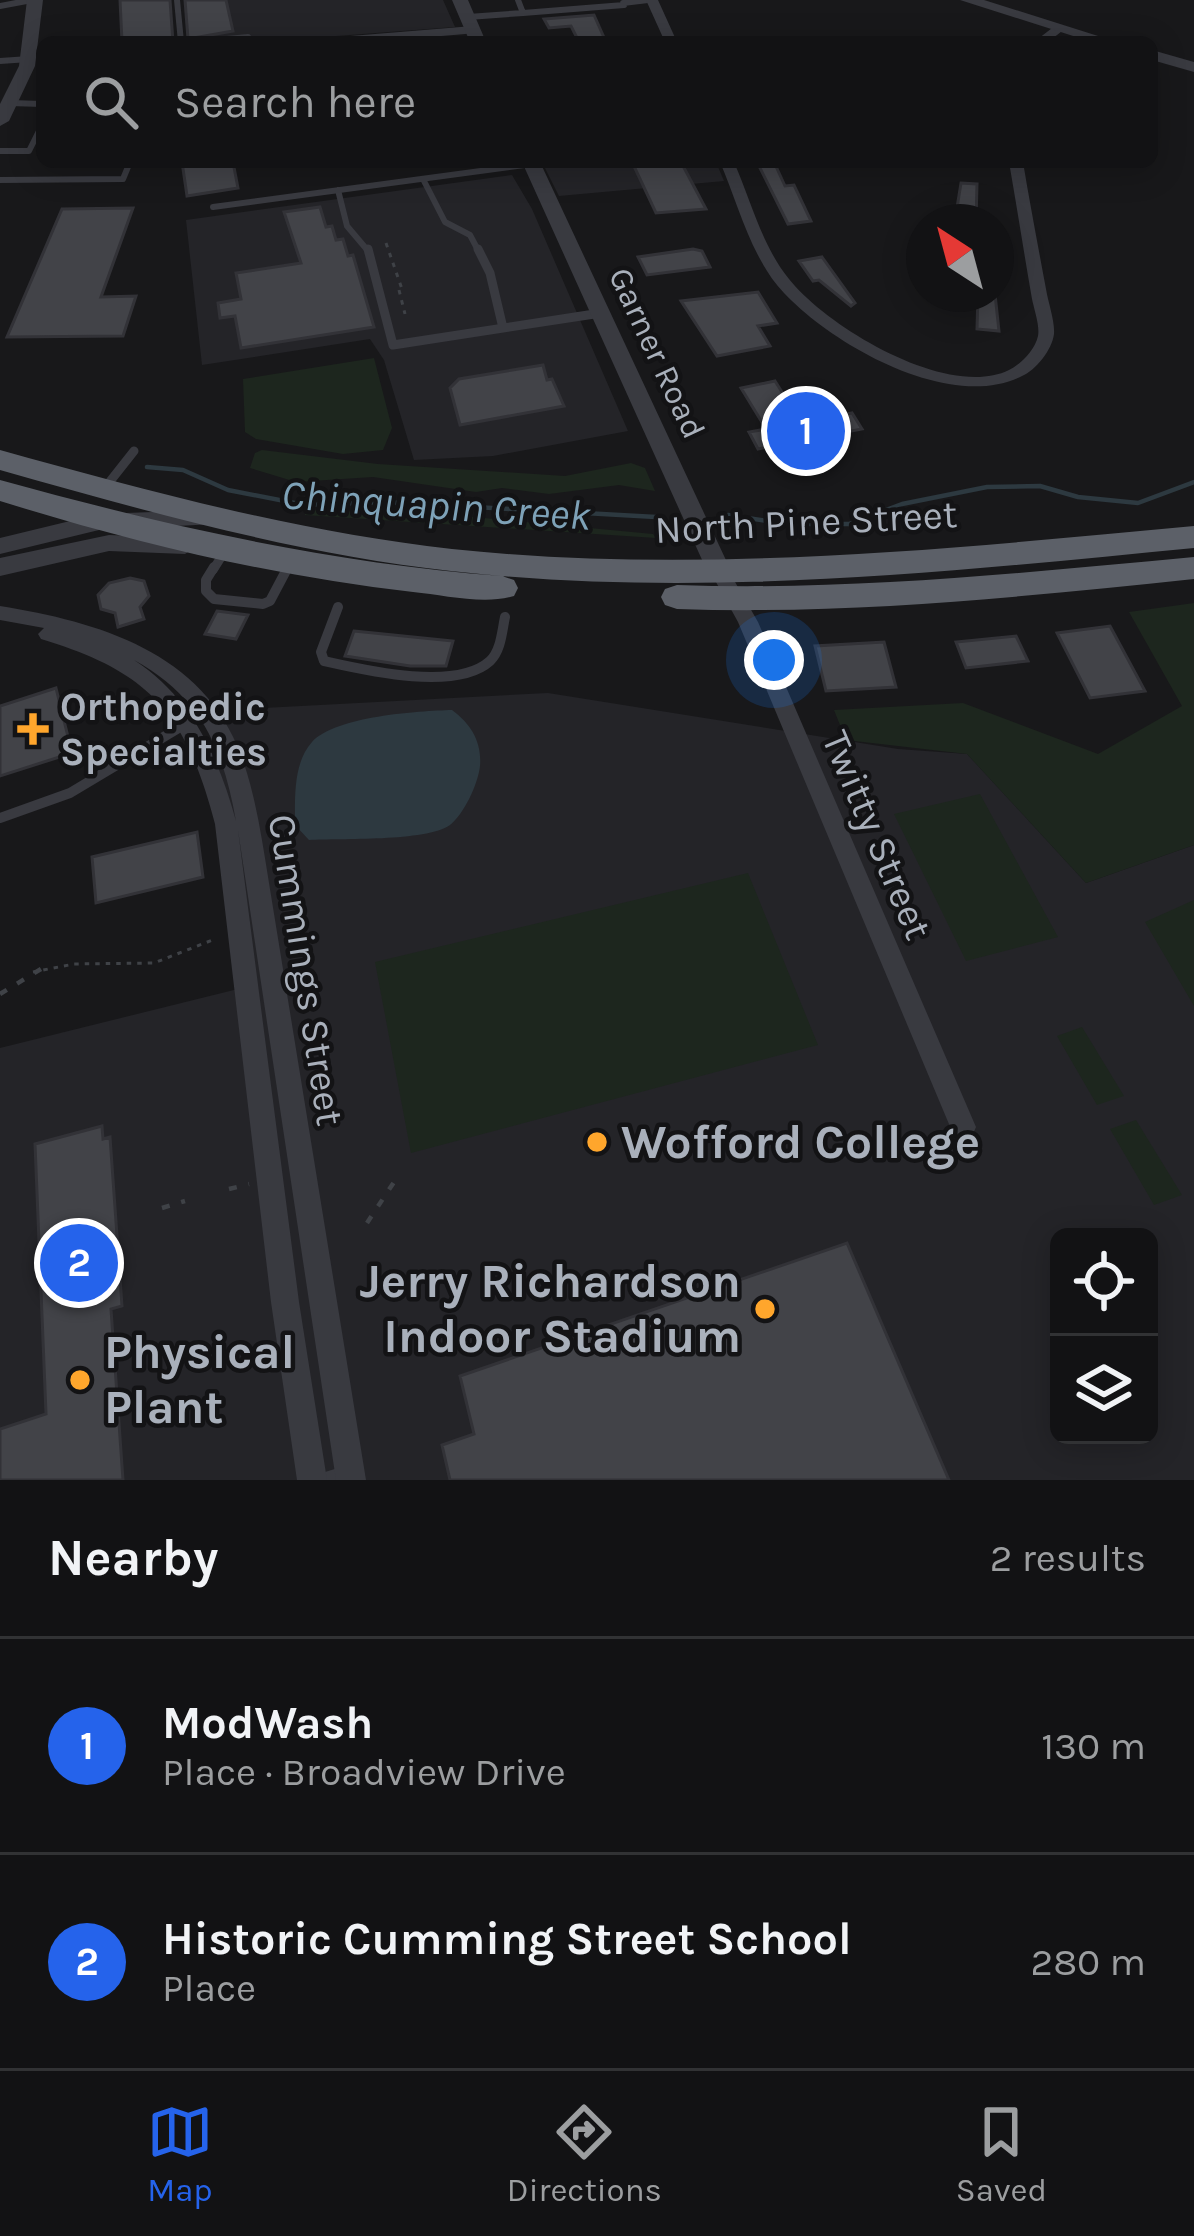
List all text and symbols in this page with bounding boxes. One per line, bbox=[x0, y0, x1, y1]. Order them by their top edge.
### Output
search box bbox=[36, 36, 1158, 168]
icon: search bbox=[78, 69, 144, 135]
text: Search here bbox=[174, 76, 416, 128]
north arrow bbox=[906, 204, 1014, 312]
street label: Garner Road bbox=[601, 262, 713, 444]
pin: 1 bbox=[767, 386, 845, 476]
water label: Chinquapin Creek bbox=[280, 469, 593, 541]
street label: North Pine Street bbox=[654, 491, 958, 553]
your location bbox=[744, 630, 804, 690]
place label: Orthopedic Specialties bbox=[60, 684, 267, 775]
marker: Orthopedic Specialties bbox=[17, 713, 49, 745]
street label: Twitty Street bbox=[812, 724, 942, 946]
street label: Cummings Street bbox=[259, 811, 353, 1129]
place label: Wofford College bbox=[621, 1114, 980, 1170]
marker: Wofford College bbox=[584, 1129, 610, 1155]
pin: 2 bbox=[40, 1218, 118, 1308]
map controls bbox=[1050, 1228, 1158, 1444]
button: locate bbox=[1050, 1228, 1158, 1336]
place label: Jerry Richardson Indoor Stadium bbox=[360, 1253, 741, 1364]
marker: Jerry Richardson Indoor Stadium bbox=[752, 1296, 778, 1322]
place label: Physical Plant bbox=[104, 1324, 295, 1435]
button: layers bbox=[1050, 1336, 1158, 1444]
marker: Physical Plant bbox=[67, 1367, 93, 1393]
text: Nearby bbox=[48, 1528, 218, 1588]
text: 2 results bbox=[990, 1535, 1146, 1581]
text: ModWash bbox=[162, 1697, 373, 1749]
text: 1 bbox=[80, 1723, 94, 1769]
text: 130 m bbox=[1041, 1723, 1146, 1769]
text: Place · Broadview Drive bbox=[162, 1749, 566, 1795]
text: Historic Cumming Street School bbox=[162, 1913, 852, 1965]
text: 2 bbox=[75, 1939, 99, 1985]
text: 280 m bbox=[1031, 1939, 1146, 1985]
text: Place bbox=[162, 1965, 256, 2011]
tab: Map bbox=[147, 2099, 213, 2209]
tab: Directions bbox=[507, 2099, 662, 2209]
tab: Saved bbox=[956, 2099, 1047, 2209]

